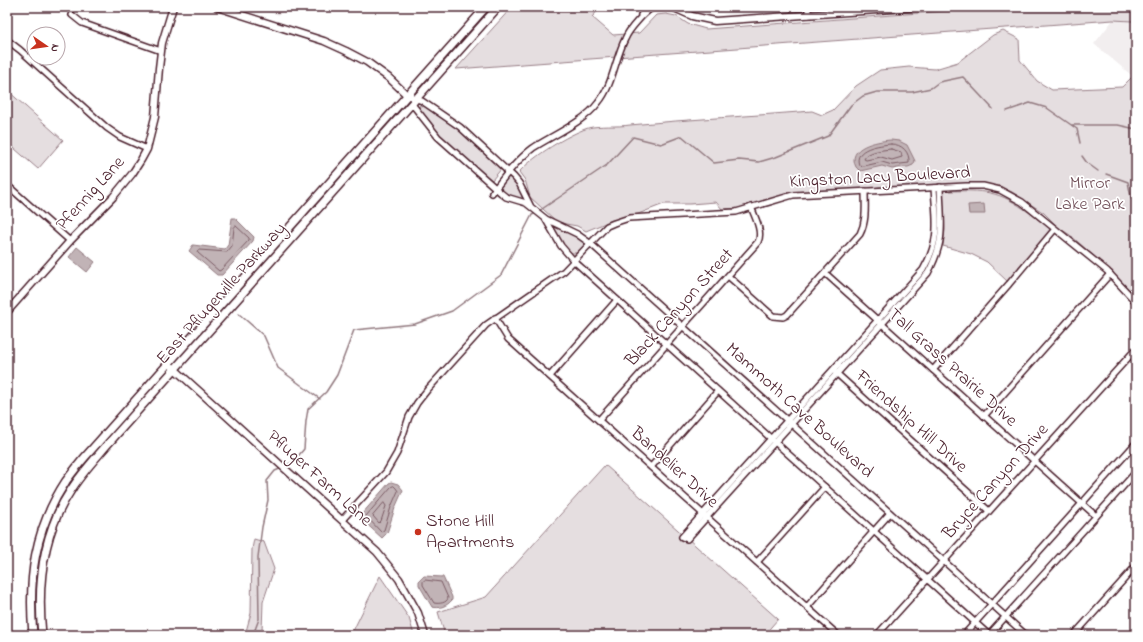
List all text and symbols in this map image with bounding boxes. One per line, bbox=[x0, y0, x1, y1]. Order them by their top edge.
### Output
north arrow bbox=[26, 26, 66, 66]
text: N bbox=[46, 43, 63, 53]
street label: Pfennig Lane bbox=[50, 150, 133, 238]
street label: Kingston Lacy Boulevard bbox=[789, 160, 971, 197]
park label: Mirror Lake Park bbox=[1055, 171, 1125, 218]
street label: East Pflugerville Parkway bbox=[151, 217, 294, 372]
street label: Black Canyon Street bbox=[619, 243, 740, 374]
street label: Tall Grass Prairie Drive bbox=[881, 303, 1023, 434]
street label: Mammoth Cave Boulevard bbox=[719, 337, 879, 485]
street label: Friendship Hill Drive bbox=[848, 364, 974, 480]
street label: Bryce Canyon Drive bbox=[936, 418, 1056, 546]
street label: Bandelier Drive bbox=[623, 421, 725, 515]
street label: Pfluger Farm Lane bbox=[260, 425, 378, 535]
place label: Stone Hill Apartments bbox=[426, 509, 514, 556]
marker: Stone Hill Apartments bbox=[413, 527, 423, 537]

